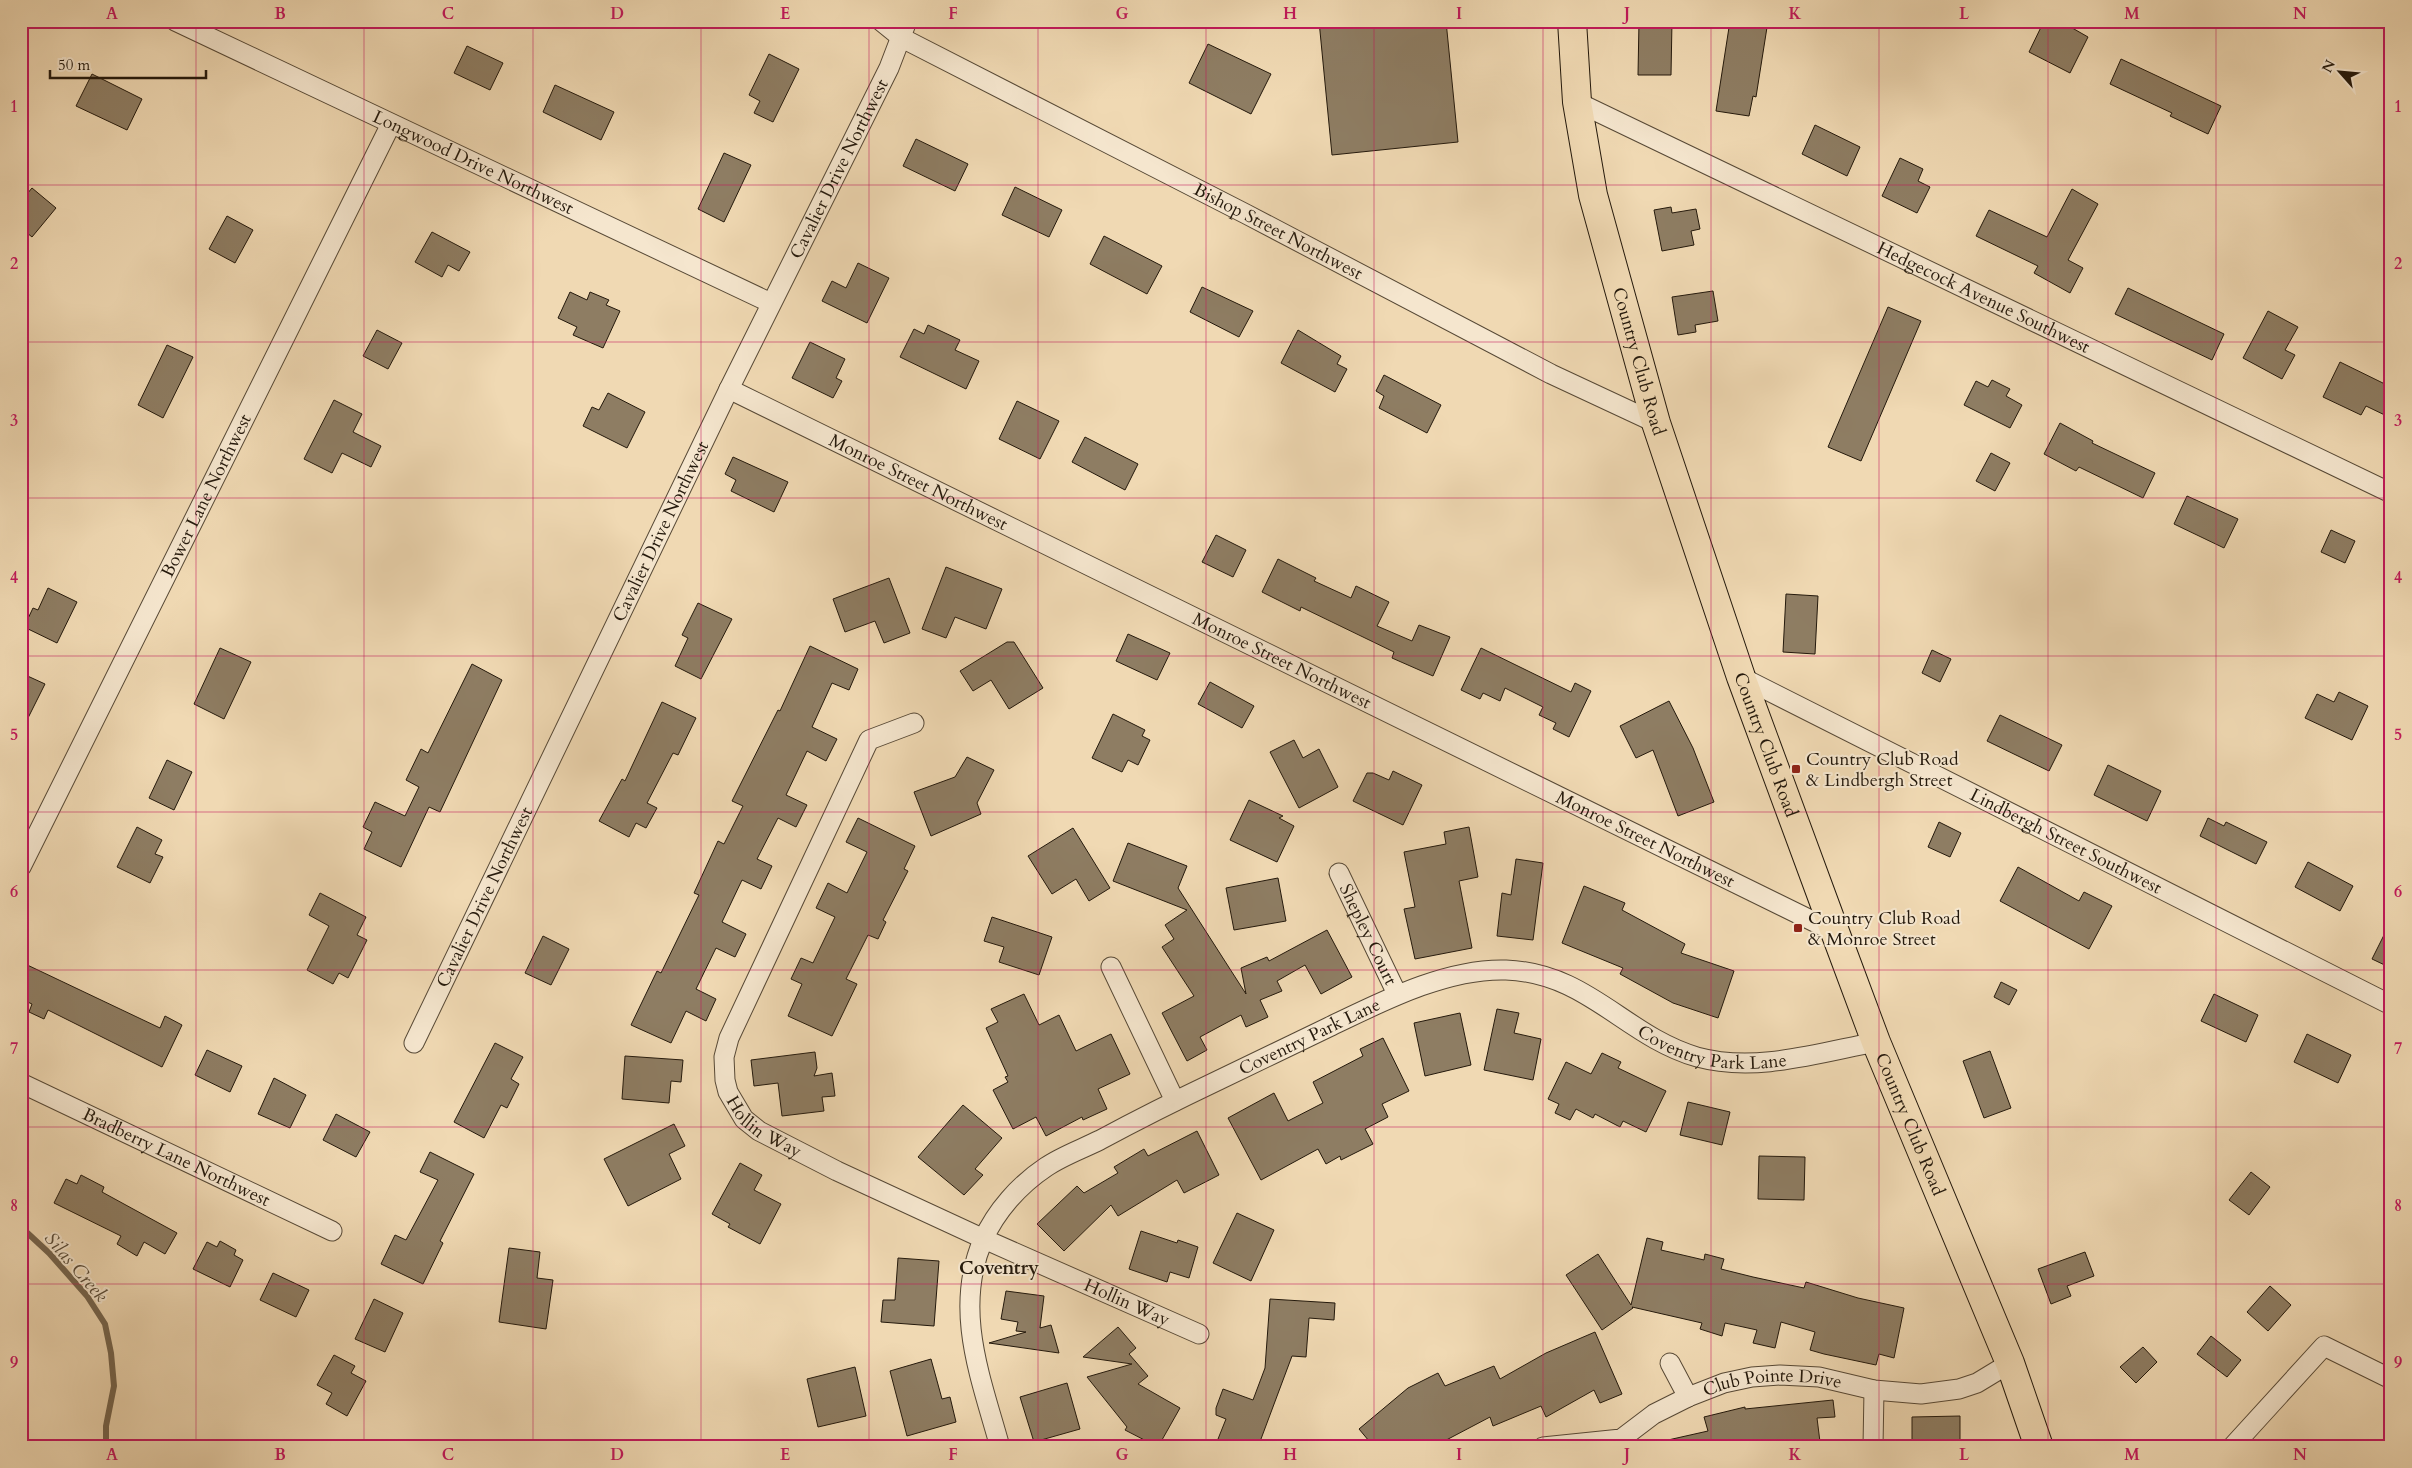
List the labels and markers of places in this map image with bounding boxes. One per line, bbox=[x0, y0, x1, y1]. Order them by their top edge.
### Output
place label: Country Club Road & Lindbergh Street bbox=[1806, 747, 1959, 793]
marker: Country Club Road & Lindbergh Street bbox=[1790, 763, 1802, 775]
place label: Country Club Road & Monroe Street bbox=[1808, 906, 1961, 952]
marker: Country Club Road & Monroe Street bbox=[1792, 922, 1804, 934]

